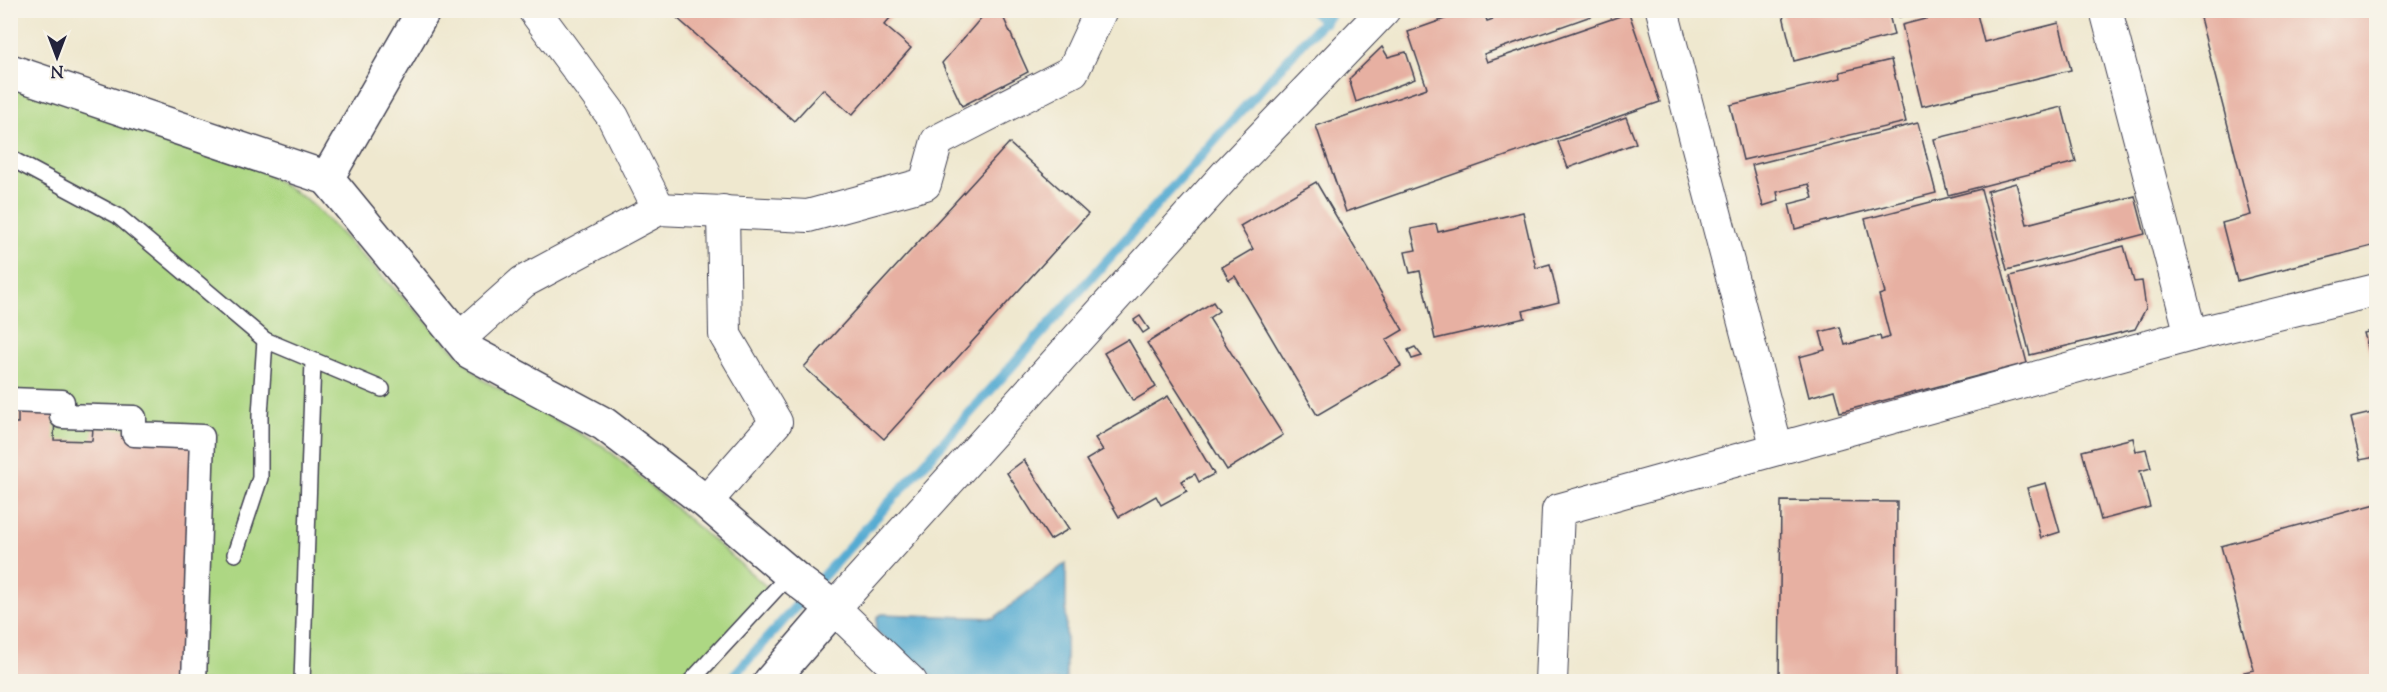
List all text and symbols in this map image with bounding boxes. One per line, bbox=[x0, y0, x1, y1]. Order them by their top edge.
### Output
north arrow bbox=[27, 27, 87, 87]
text: N bbox=[50, 58, 63, 81]

